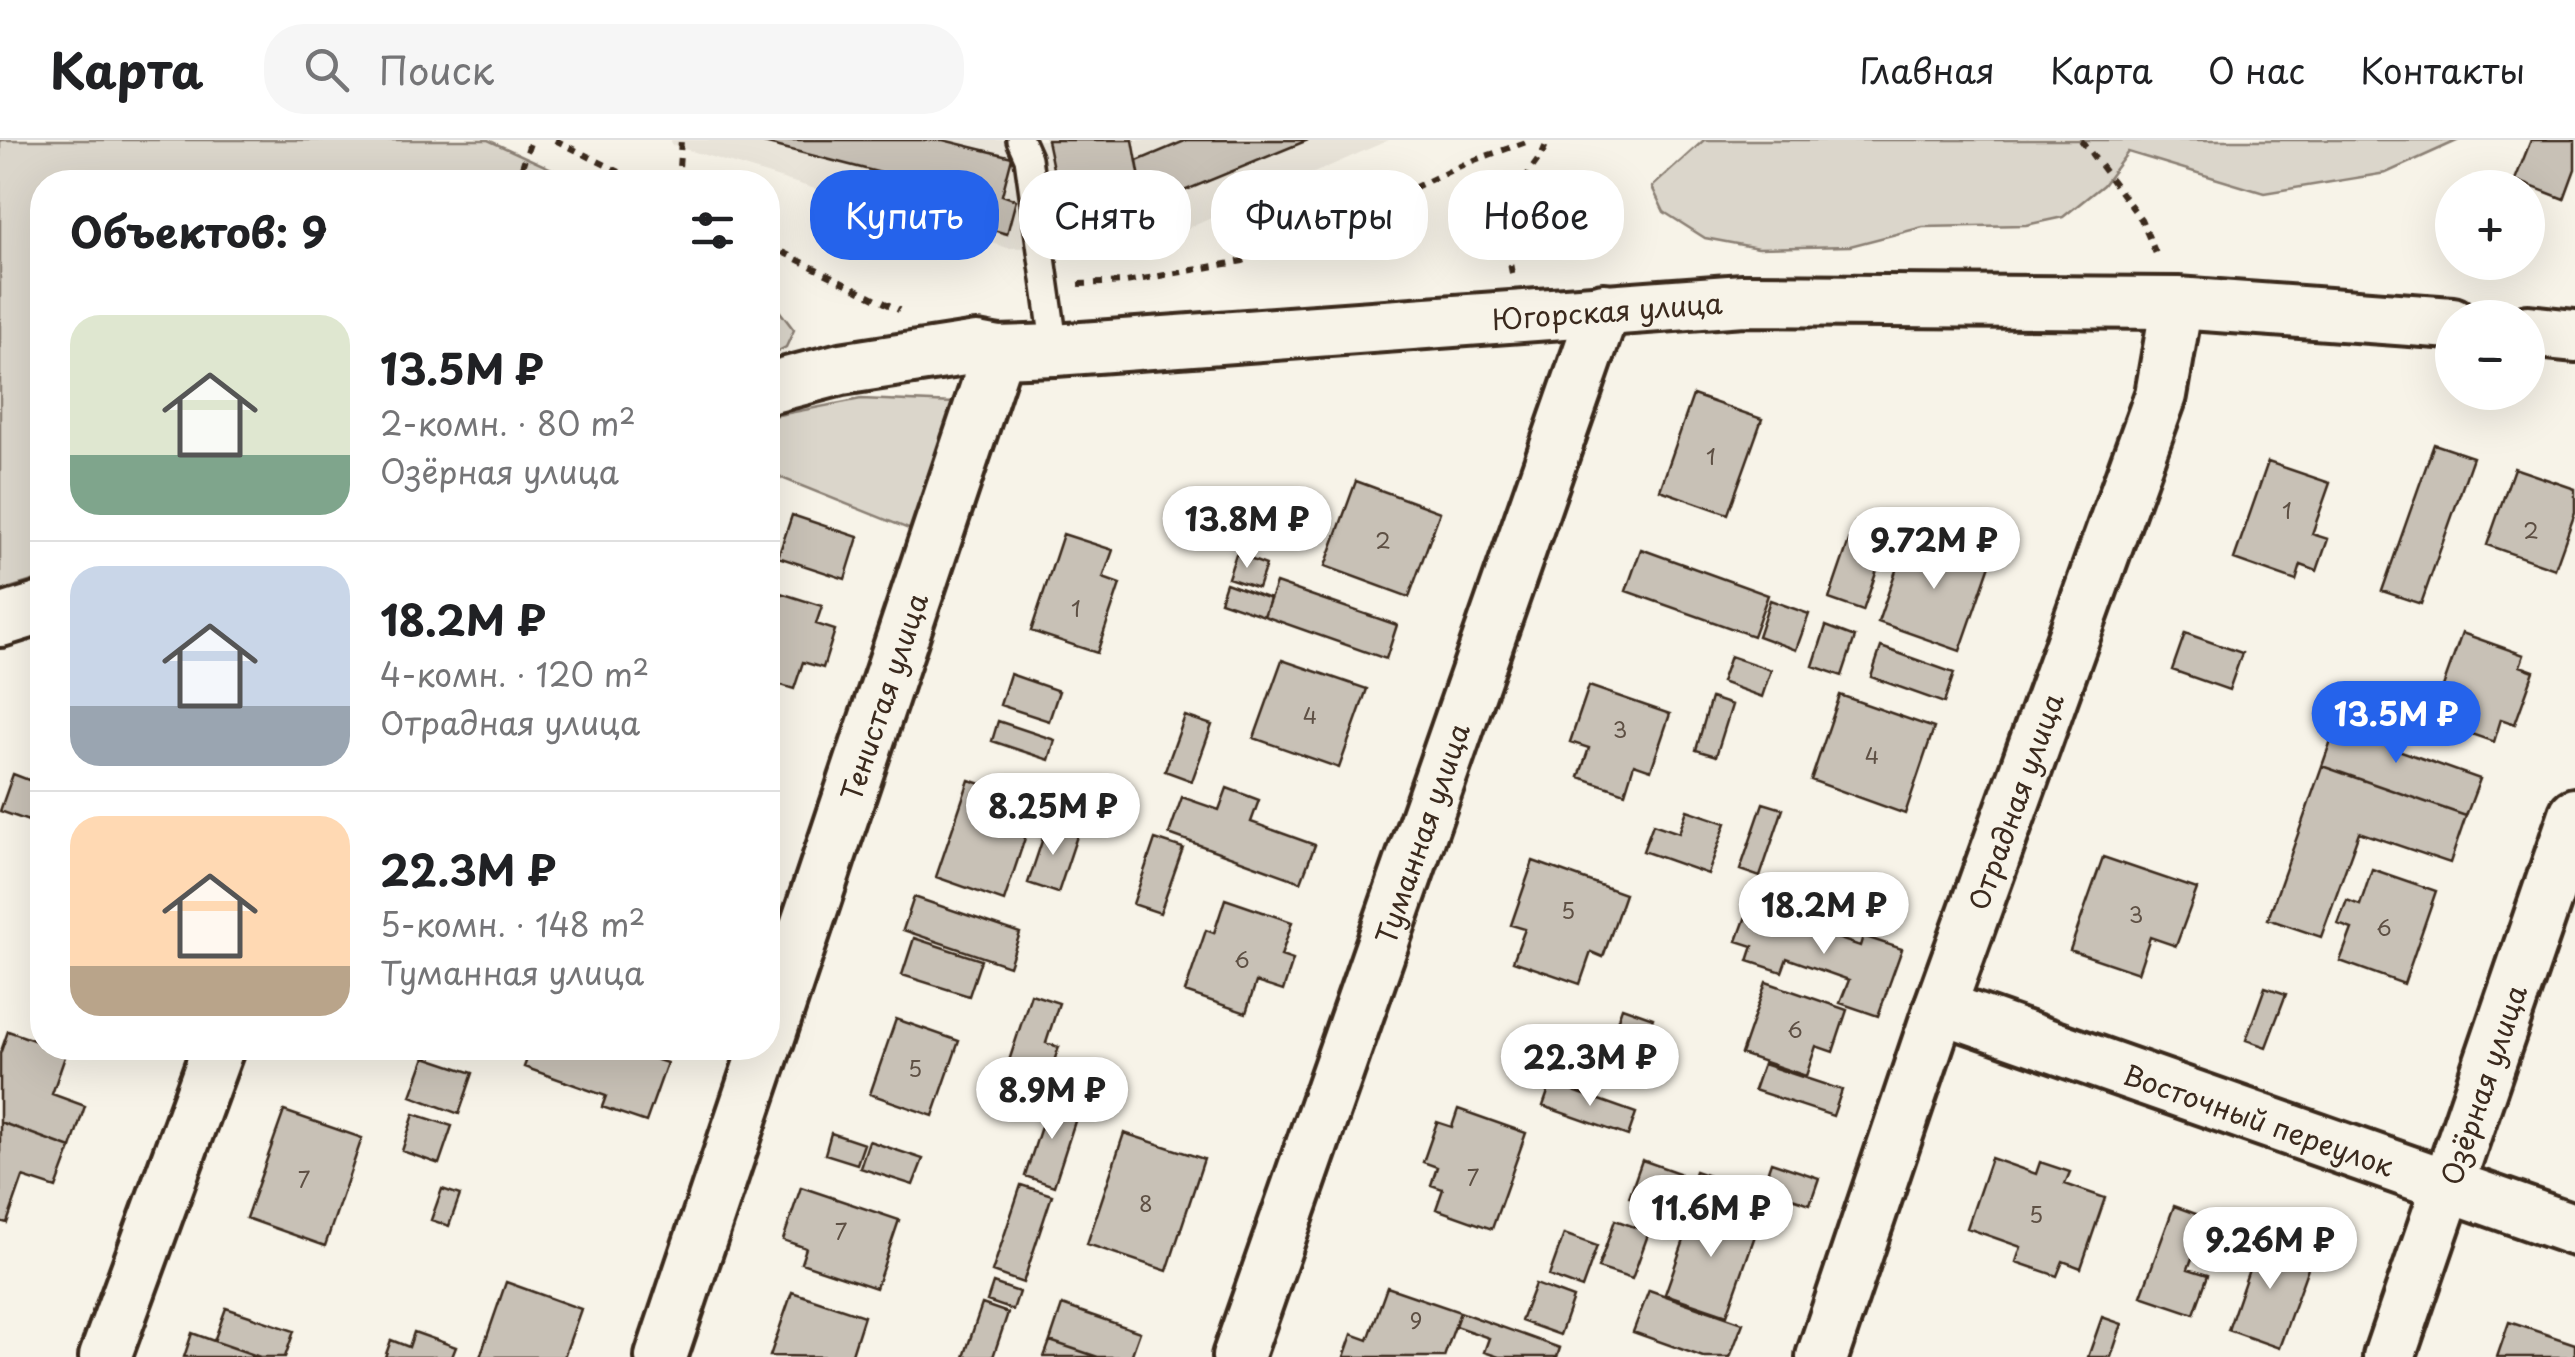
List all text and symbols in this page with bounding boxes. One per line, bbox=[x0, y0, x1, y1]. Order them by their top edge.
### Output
search box bbox=[264, 24, 964, 114]
text: Карта bbox=[50, 33, 204, 105]
text: Поиск bbox=[379, 41, 494, 98]
icon: search bbox=[299, 42, 354, 97]
text: Главная bbox=[1859, 43, 1995, 96]
text: Карта bbox=[2050, 43, 2153, 96]
text: О нас bbox=[2208, 43, 2305, 96]
text: Контакты bbox=[2360, 43, 2525, 96]
chip: Купить bbox=[810, 170, 999, 260]
chip: Снять bbox=[1019, 170, 1191, 260]
chip: Фильтры bbox=[1211, 170, 1428, 260]
chip: Новое bbox=[1448, 170, 1624, 260]
map controls bbox=[2435, 170, 2545, 410]
button: + bbox=[2435, 170, 2545, 280]
text: Объектов: 9 bbox=[70, 199, 327, 262]
icon: filters bbox=[685, 203, 740, 258]
street label: Югорская улица bbox=[1490, 280, 1724, 340]
button: − bbox=[2435, 300, 2545, 410]
text: 13.5M ₽ bbox=[380, 336, 544, 399]
icon: home bbox=[150, 355, 270, 475]
text: 2-комн. · 80 m² bbox=[380, 399, 636, 447]
house number: 1 bbox=[1706, 439, 1716, 472]
text: Озёрная улица bbox=[380, 447, 619, 495]
pin: 13.8M ₽ bbox=[1155, 486, 1339, 571]
house number: 1 bbox=[2282, 493, 2292, 526]
text: 13.8M ₽ bbox=[1185, 494, 1309, 542]
pin: 9.72M ₽ bbox=[1842, 507, 2026, 592]
house number: 2 bbox=[2523, 513, 2539, 546]
text: 9.72M ₽ bbox=[1870, 515, 1998, 563]
house number: 2 bbox=[1375, 523, 1391, 556]
text: 18.2M ₽ bbox=[380, 587, 546, 650]
street label: Тенистая улица bbox=[828, 587, 938, 806]
house number: 1 bbox=[1071, 591, 1081, 624]
icon: home bbox=[150, 606, 270, 726]
text: 4-комн. · 120 m² bbox=[380, 650, 649, 698]
pin: 13.5M ₽ bbox=[2304, 681, 2488, 766]
street label: Отрадная улица bbox=[1955, 687, 2073, 916]
text: 13.5M ₽ bbox=[2334, 689, 2458, 737]
text: Отрадная улица bbox=[380, 698, 640, 746]
house number: 4 bbox=[1303, 698, 1317, 731]
house number: 3 bbox=[1613, 712, 1627, 745]
street label: Туманная улица bbox=[1363, 716, 1480, 949]
house number: 4 bbox=[1865, 738, 1879, 771]
pin: 8.25M ₽ bbox=[961, 773, 1145, 858]
text: 8.25M ₽ bbox=[988, 781, 1118, 829]
text: 22.3M ₽ bbox=[380, 837, 556, 900]
icon: home bbox=[150, 856, 270, 976]
pin: 18.2M ₽ bbox=[1732, 872, 1916, 957]
text: 18.2M ₽ bbox=[1761, 880, 1887, 928]
house number: 5 bbox=[1561, 893, 1575, 926]
house number: 3 bbox=[2129, 897, 2143, 930]
text: 5-комн. · 148 m² bbox=[380, 900, 646, 948]
house number: 6 bbox=[2376, 910, 2392, 943]
house number: 6 bbox=[1234, 942, 1250, 975]
text: Туманная улица bbox=[380, 948, 644, 996]
street label: Озёрная улица bbox=[2428, 978, 2537, 1190]
house number: 6 bbox=[1787, 1012, 1803, 1045]
pin: 22.3M ₽ bbox=[1498, 1024, 1682, 1109]
text: 22.3M ₽ bbox=[1523, 1032, 1657, 1080]
house number: 5 bbox=[908, 1051, 922, 1084]
street label: Восточный переулок bbox=[2118, 1052, 2400, 1186]
pin: 8.9M ₽ bbox=[971, 1057, 1133, 1142]
text: 8.9M ₽ bbox=[998, 1065, 1106, 1113]
house number: 7 bbox=[1467, 1160, 1479, 1193]
house number: 7 bbox=[298, 1162, 310, 1195]
pin: 11.6M ₽ bbox=[1619, 1175, 1803, 1260]
text: 11.6M ₽ bbox=[1651, 1183, 1771, 1231]
house number: 8 bbox=[1139, 1186, 1153, 1219]
house number: 5 bbox=[2029, 1197, 2043, 1230]
pin: 9.26M ₽ bbox=[2178, 1207, 2362, 1292]
house number: 7 bbox=[835, 1214, 847, 1247]
text: 9.26M ₽ bbox=[2205, 1215, 2335, 1263]
house number: 9 bbox=[1410, 1303, 1422, 1336]

